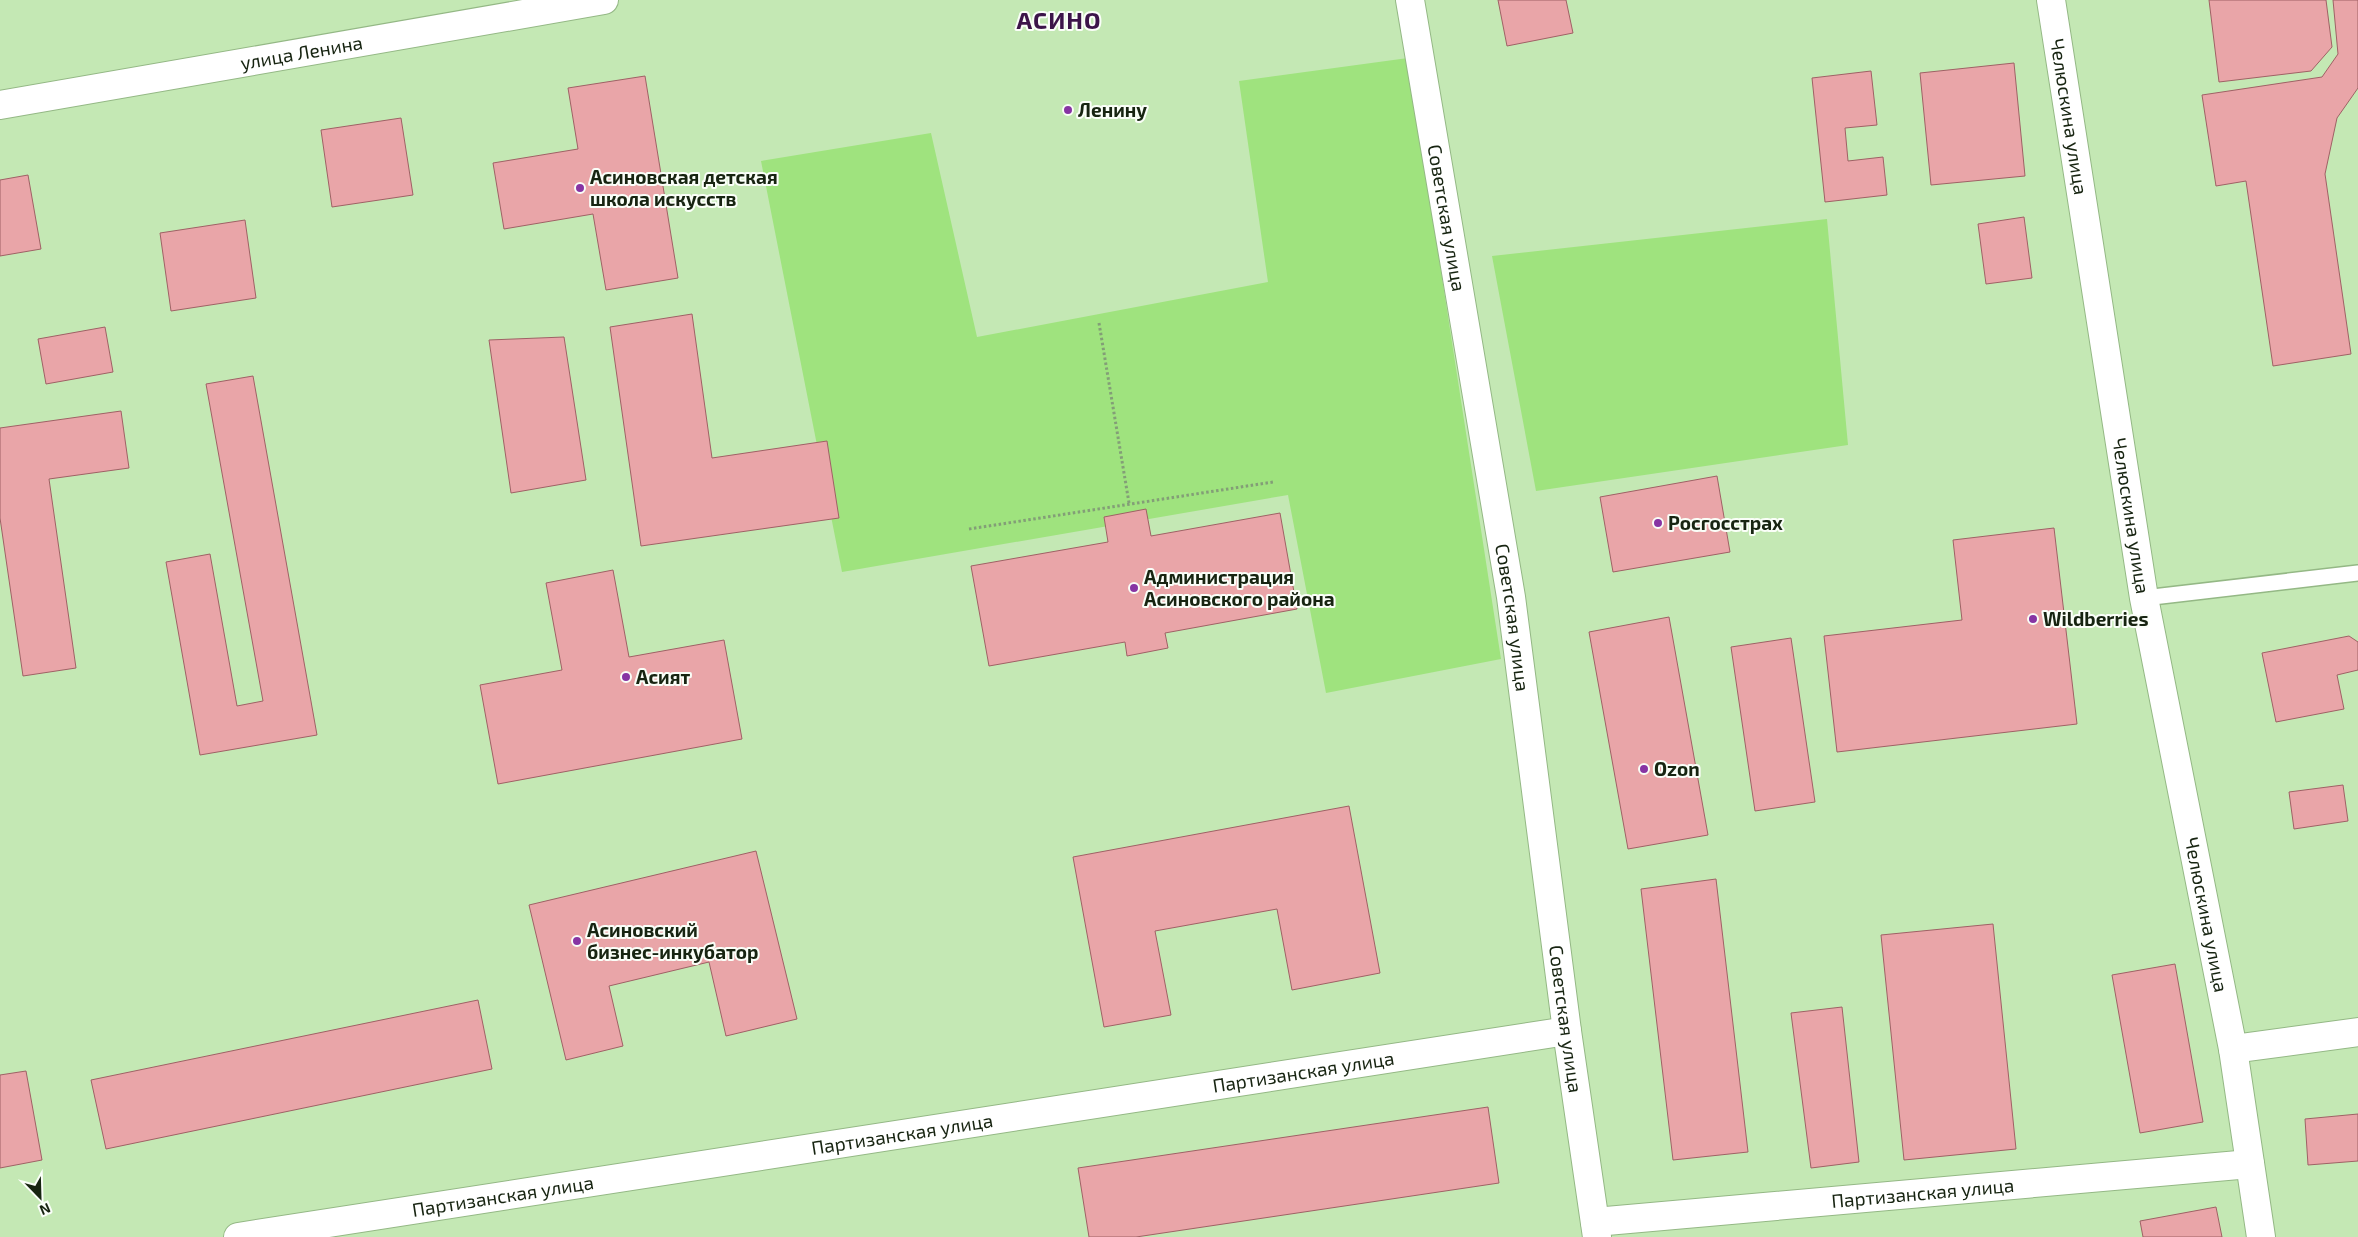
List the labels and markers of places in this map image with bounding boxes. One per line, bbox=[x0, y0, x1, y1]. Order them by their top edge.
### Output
place label: Ленину bbox=[1078, 98, 1147, 121]
marker: Ленину bbox=[1062, 104, 1074, 116]
place label: Асиновская детская школа искусств bbox=[590, 165, 778, 210]
marker: Асиновская детская школа искусств bbox=[574, 182, 586, 194]
place label: Росгосстрах bbox=[1668, 511, 1783, 534]
marker: Росгосстрах bbox=[1652, 517, 1664, 529]
place label: Администрация Асиновского района bbox=[1144, 565, 1335, 610]
marker: Администрация Асиновского района bbox=[1128, 582, 1140, 594]
place label: Wildberries bbox=[2043, 607, 2149, 630]
marker: Wildberries bbox=[2027, 613, 2039, 625]
place label: Асият bbox=[636, 665, 690, 688]
marker: Асият bbox=[620, 671, 632, 683]
place label: Ozon bbox=[1654, 757, 1700, 780]
marker: Ozon bbox=[1638, 763, 1650, 775]
place label: Асиновский бизнес-инкубатор bbox=[587, 918, 758, 963]
marker: Асиновский бизнес-инкубатор bbox=[571, 935, 583, 947]

